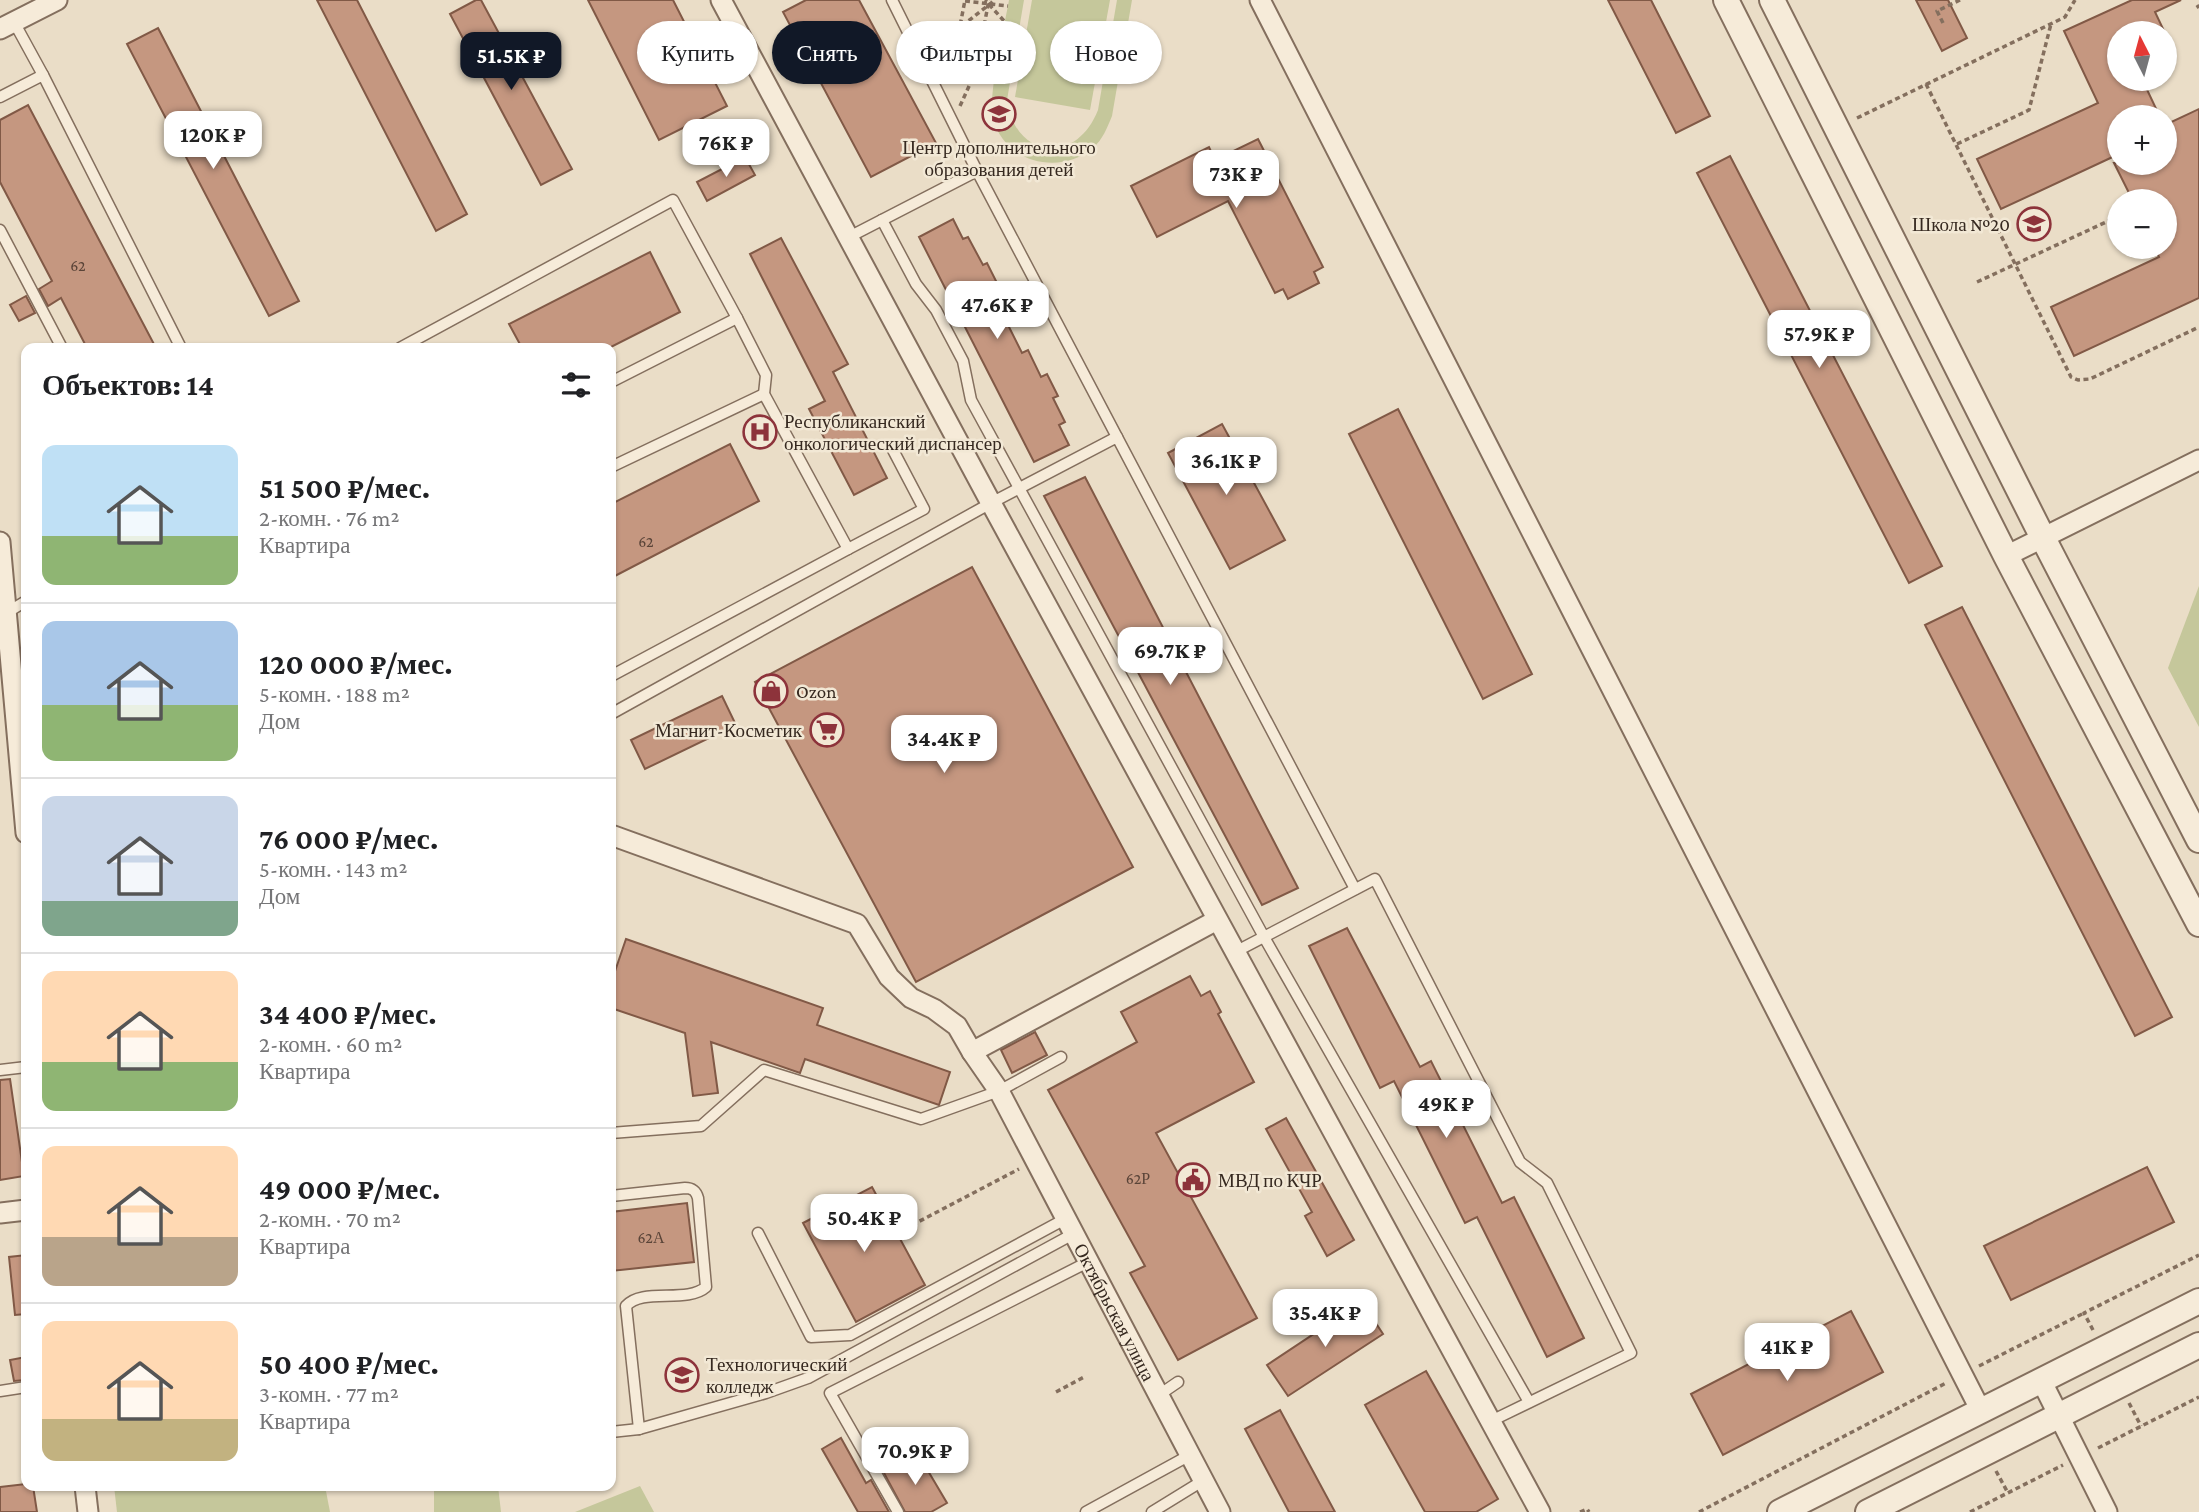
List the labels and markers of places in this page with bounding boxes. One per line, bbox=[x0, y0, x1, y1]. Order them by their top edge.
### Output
pin: 51.5K ₽ bbox=[446, 32, 576, 92]
school or university icon: Центр дополнительного образования детей bbox=[980, 95, 1018, 133]
pin: 120K ₽ bbox=[156, 111, 270, 171]
pin: 76K ₽ bbox=[677, 120, 775, 179]
place label: Центр дополнительного образования детей bbox=[902, 137, 1096, 180]
pin: 73K ₽ bbox=[1187, 150, 1285, 210]
school or university icon: Школа №20 bbox=[2015, 205, 2053, 243]
place label: Школа №20 bbox=[1912, 214, 2010, 235]
pin: 47.6K ₽ bbox=[932, 282, 1062, 341]
pin: 57.9K ₽ bbox=[1754, 310, 1884, 370]
place label: Республиканский онкологический диспансер bbox=[784, 411, 1002, 454]
hospital icon: Республиканский онкологический диспансер bbox=[741, 413, 779, 451]
pin: 36.1K ₽ bbox=[1161, 438, 1291, 497]
pin: 69.7K ₽ bbox=[1105, 628, 1235, 687]
shop icon: Ozon bbox=[752, 672, 790, 710]
place label: Ozon bbox=[796, 681, 836, 702]
supermarket icon: Магнит-Косметик bbox=[808, 711, 846, 749]
pin: 34.4K ₽ bbox=[879, 716, 1009, 775]
place label: Магнит-Косметик bbox=[655, 720, 803, 741]
pin: 49K ₽ bbox=[1397, 1080, 1495, 1140]
public building icon: МВД по КЧР bbox=[1174, 1161, 1212, 1199]
place label: МВД по КЧР bbox=[1218, 1170, 1322, 1191]
pin: 50.4K ₽ bbox=[799, 1194, 929, 1254]
pin: 35.4K ₽ bbox=[1260, 1290, 1390, 1349]
pin: 41K ₽ bbox=[1738, 1324, 1836, 1383]
place label: Технологический колледж bbox=[706, 1354, 847, 1397]
school or university icon: Технологический колледж bbox=[663, 1356, 701, 1394]
pin: 70.9K ₽ bbox=[850, 1428, 980, 1487]

